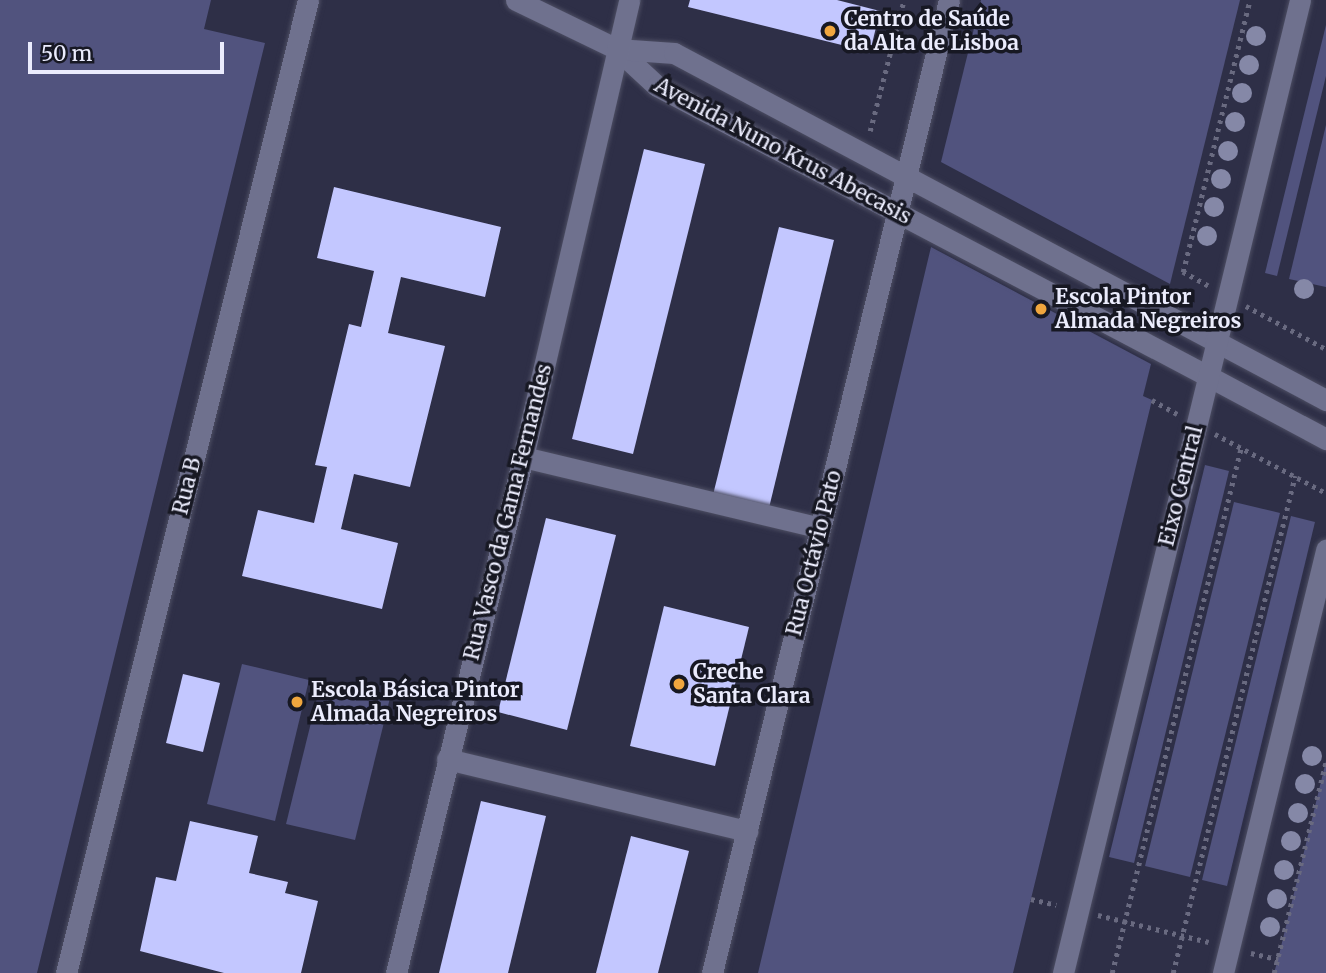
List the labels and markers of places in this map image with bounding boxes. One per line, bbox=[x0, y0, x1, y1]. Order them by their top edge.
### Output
place label: Centro de Saúde da Alta de Lisboa bbox=[844, 6, 1019, 56]
marker: Centro de Saúde da Alta de Lisboa bbox=[822, 23, 838, 39]
place label: Escola Pintor Almada Negreiros bbox=[1055, 284, 1241, 334]
marker: Escola Pintor Almada Negreiros bbox=[1033, 301, 1049, 317]
place label: Creche Santa Clara bbox=[693, 659, 811, 709]
marker: Creche Santa Clara bbox=[671, 676, 687, 692]
place label: Escola Básica Pintor Almada Negreiros bbox=[311, 677, 519, 727]
marker: Escola Básica Pintor Almada Negreiros bbox=[289, 694, 305, 710]

